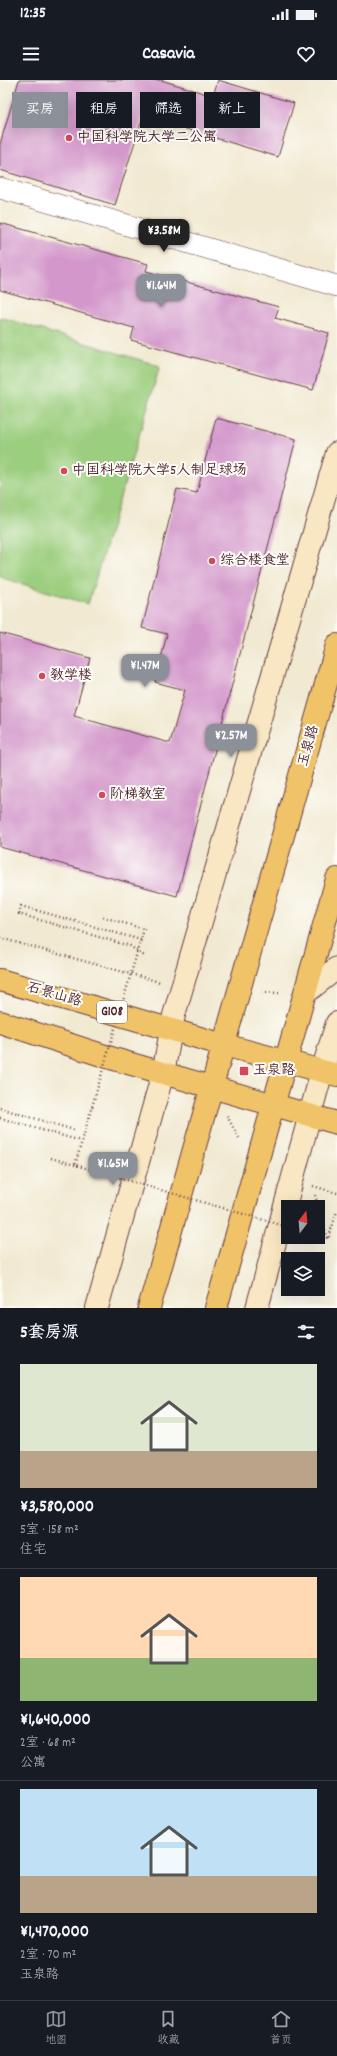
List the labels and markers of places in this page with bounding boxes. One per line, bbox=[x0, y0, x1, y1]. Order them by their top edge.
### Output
place label: 中国科学院大学二公寓 bbox=[77, 128, 217, 148]
marker: 中国科学院大学二公寓 bbox=[64, 133, 74, 143]
pin: ¥3.58M bbox=[131, 219, 197, 253]
pin: ¥1.64M bbox=[128, 274, 194, 308]
place label: 中国科学院大学5人制足球场 bbox=[72, 461, 246, 481]
marker: 中国科学院大学5人制足球场 bbox=[59, 466, 69, 476]
place label: 综合楼食堂 bbox=[220, 551, 290, 571]
marker: 综合楼食堂 bbox=[207, 556, 217, 566]
pin: ¥1.47M bbox=[112, 654, 178, 688]
place label: 教学楼 bbox=[50, 666, 92, 686]
marker: 教学楼 bbox=[37, 671, 47, 681]
pin: ¥2.57M bbox=[198, 724, 264, 758]
place label: 阶梯教室 bbox=[110, 785, 166, 805]
marker: 阶梯教室 bbox=[97, 790, 107, 800]
place label: 玉泉路 bbox=[253, 1061, 295, 1081]
marker: 玉泉路 bbox=[238, 1065, 250, 1077]
pin: ¥1.65M bbox=[80, 1152, 146, 1186]

